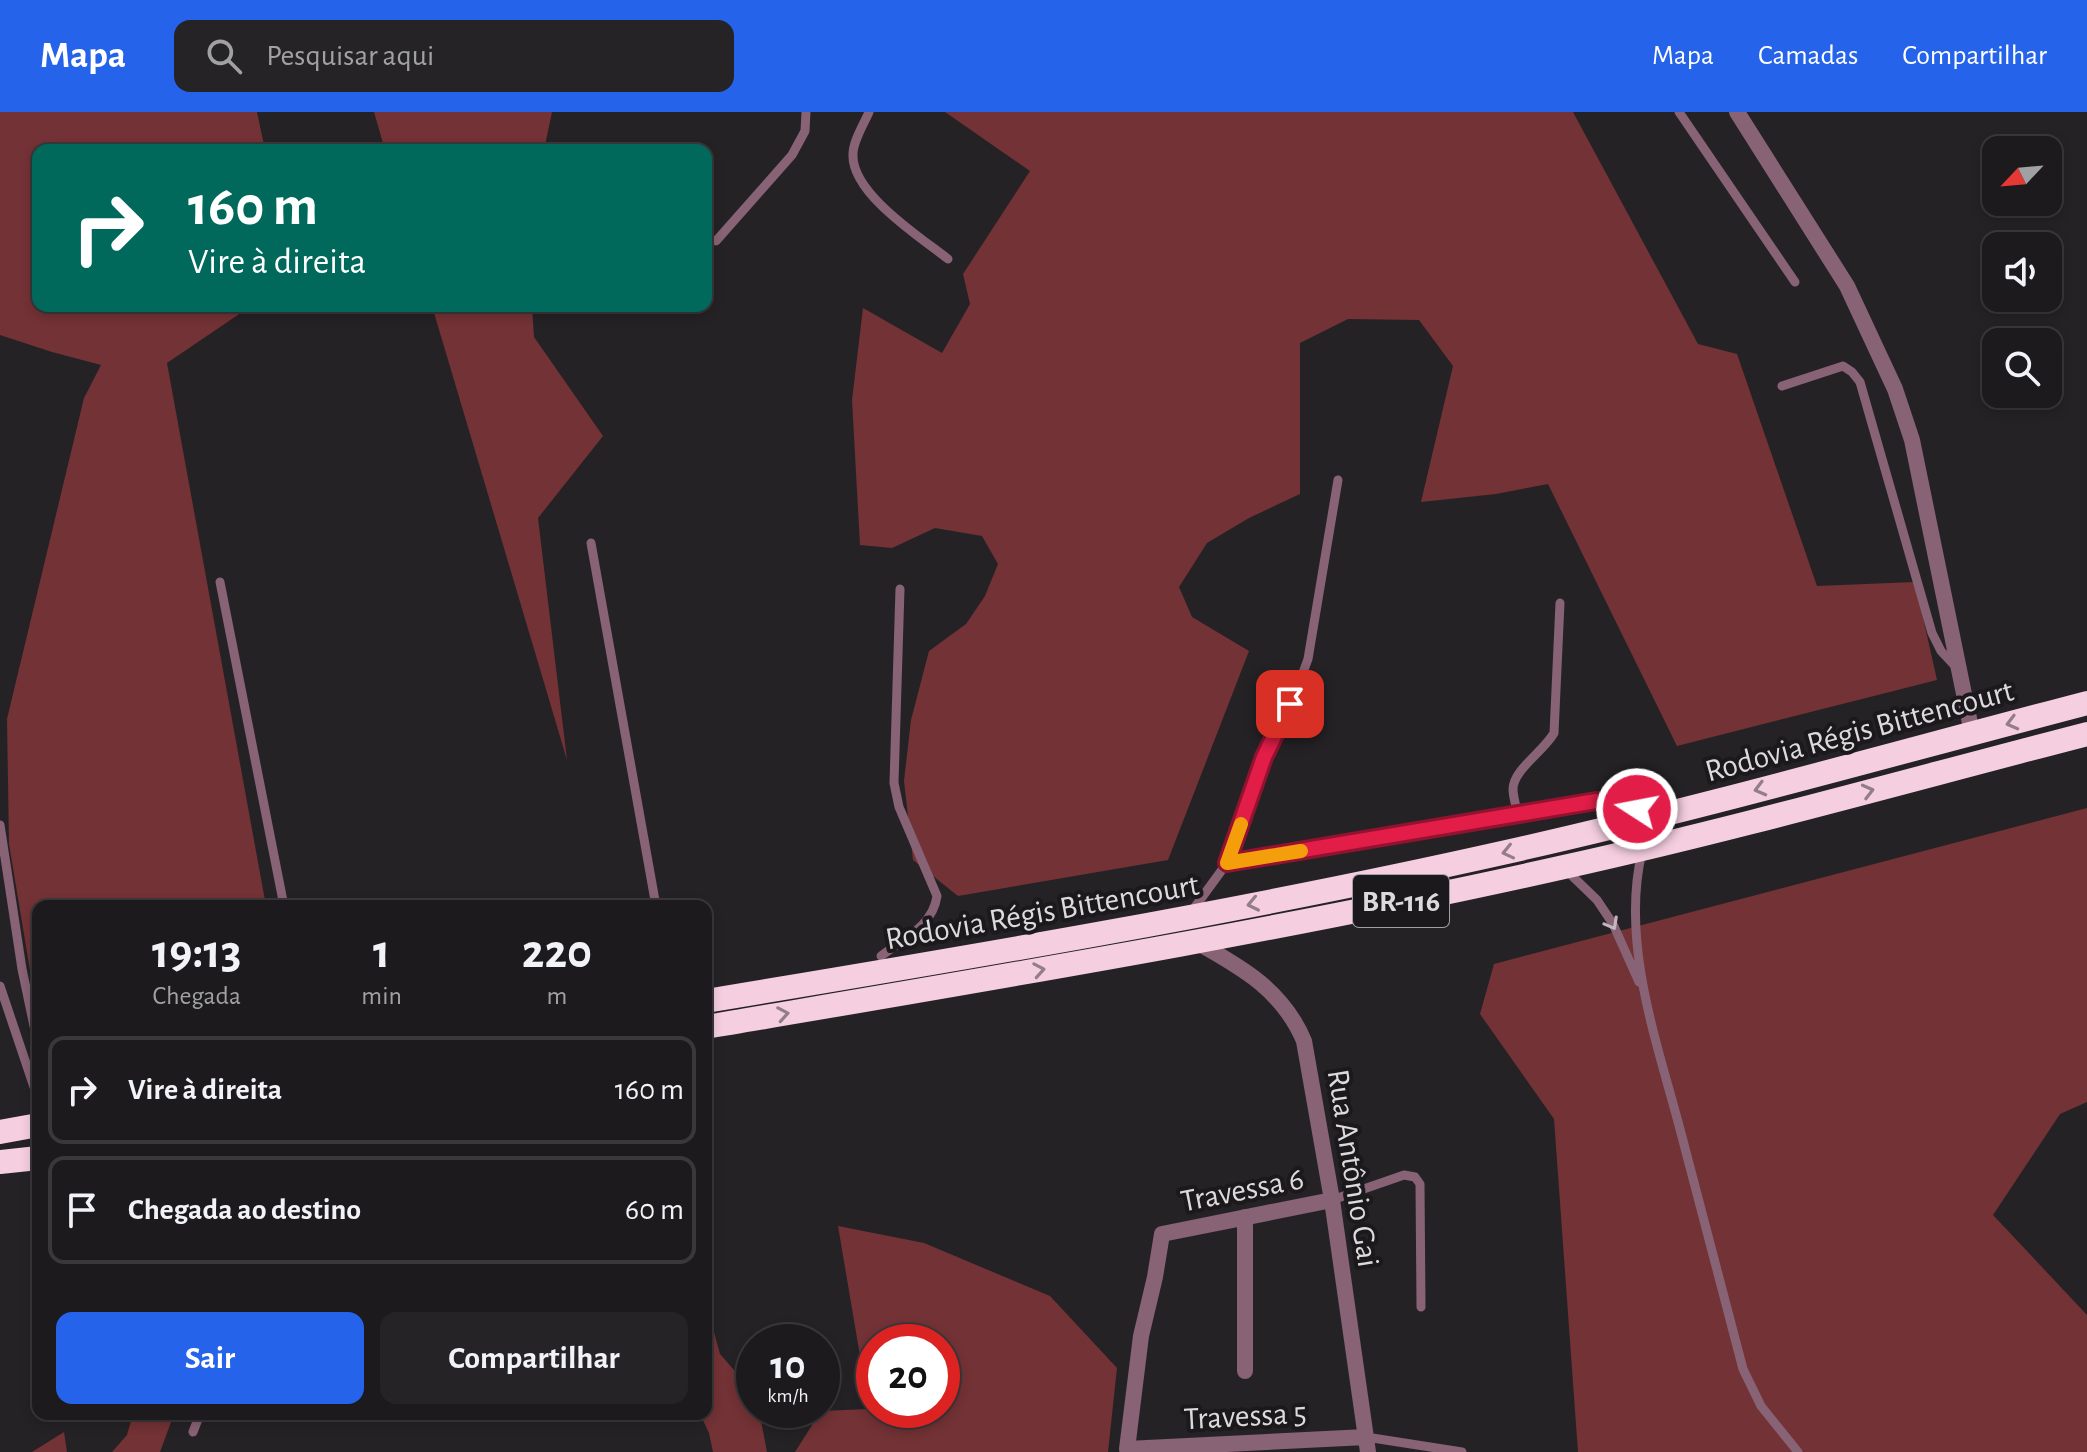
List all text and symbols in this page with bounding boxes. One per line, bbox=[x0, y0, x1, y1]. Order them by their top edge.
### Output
search box bbox=[174, 20, 734, 92]
icon: search bbox=[202, 34, 246, 78]
text: Mapa bbox=[40, 37, 126, 75]
text: Pesquisar aqui bbox=[266, 41, 434, 71]
text: Mapa bbox=[1652, 42, 1714, 70]
text: Camadas bbox=[1758, 42, 1858, 70]
text: Compartilhar bbox=[1902, 42, 2047, 70]
north arrow bbox=[1982, 136, 2062, 216]
map controls bbox=[1982, 136, 2062, 408]
icon: right bbox=[56, 176, 160, 280]
text: 160 m bbox=[188, 179, 318, 235]
button: sound bbox=[1982, 232, 2062, 312]
text: Vire à direita bbox=[188, 244, 366, 280]
button: search bbox=[1982, 328, 2062, 408]
pin bbox=[1256, 670, 1324, 738]
street label: Rodovia Régis Bittencourt bbox=[1702, 674, 2017, 788]
icon: arrive bbox=[1268, 682, 1312, 726]
one-way arrow bbox=[2005, 713, 2019, 730]
position arrow bbox=[1595, 767, 1679, 851]
one-way arrow bbox=[1754, 780, 1768, 797]
one-way arrow bbox=[1860, 783, 1874, 800]
one-way arrow bbox=[1502, 843, 1515, 860]
street label: Rodovia Régis Bittencourt bbox=[883, 869, 1201, 955]
road number: BR-116 bbox=[1353, 875, 1449, 927]
one-way arrow bbox=[1247, 895, 1260, 912]
one-way arrow bbox=[1602, 915, 1618, 930]
text: 19:13 bbox=[152, 929, 241, 977]
text: 1 bbox=[373, 929, 390, 977]
text: 220 bbox=[522, 929, 592, 977]
one-way arrow bbox=[1032, 962, 1046, 979]
text: Chegada bbox=[152, 983, 241, 1009]
text: min bbox=[361, 983, 402, 1009]
text: m bbox=[547, 983, 567, 1009]
one-way arrow bbox=[776, 1006, 790, 1023]
street label: Rua Antônio Gai bbox=[1322, 1067, 1384, 1269]
icon: right bbox=[60, 1068, 104, 1112]
text: Vire à direita bbox=[128, 1075, 282, 1105]
text: 160 m bbox=[615, 1075, 684, 1105]
street label: Travessa 6 bbox=[1178, 1162, 1306, 1218]
icon: arrive bbox=[60, 1188, 104, 1232]
text: Chegada ao destino bbox=[128, 1195, 361, 1225]
text: 60 m bbox=[625, 1195, 684, 1225]
button: Sair bbox=[56, 1312, 364, 1404]
button: Compartilhar bbox=[380, 1312, 688, 1404]
speed limit sign: 20 bbox=[856, 1324, 960, 1428]
text: 10 bbox=[770, 1346, 806, 1386]
text: km/h bbox=[767, 1386, 809, 1406]
street label: Travessa 5 bbox=[1183, 1397, 1307, 1435]

